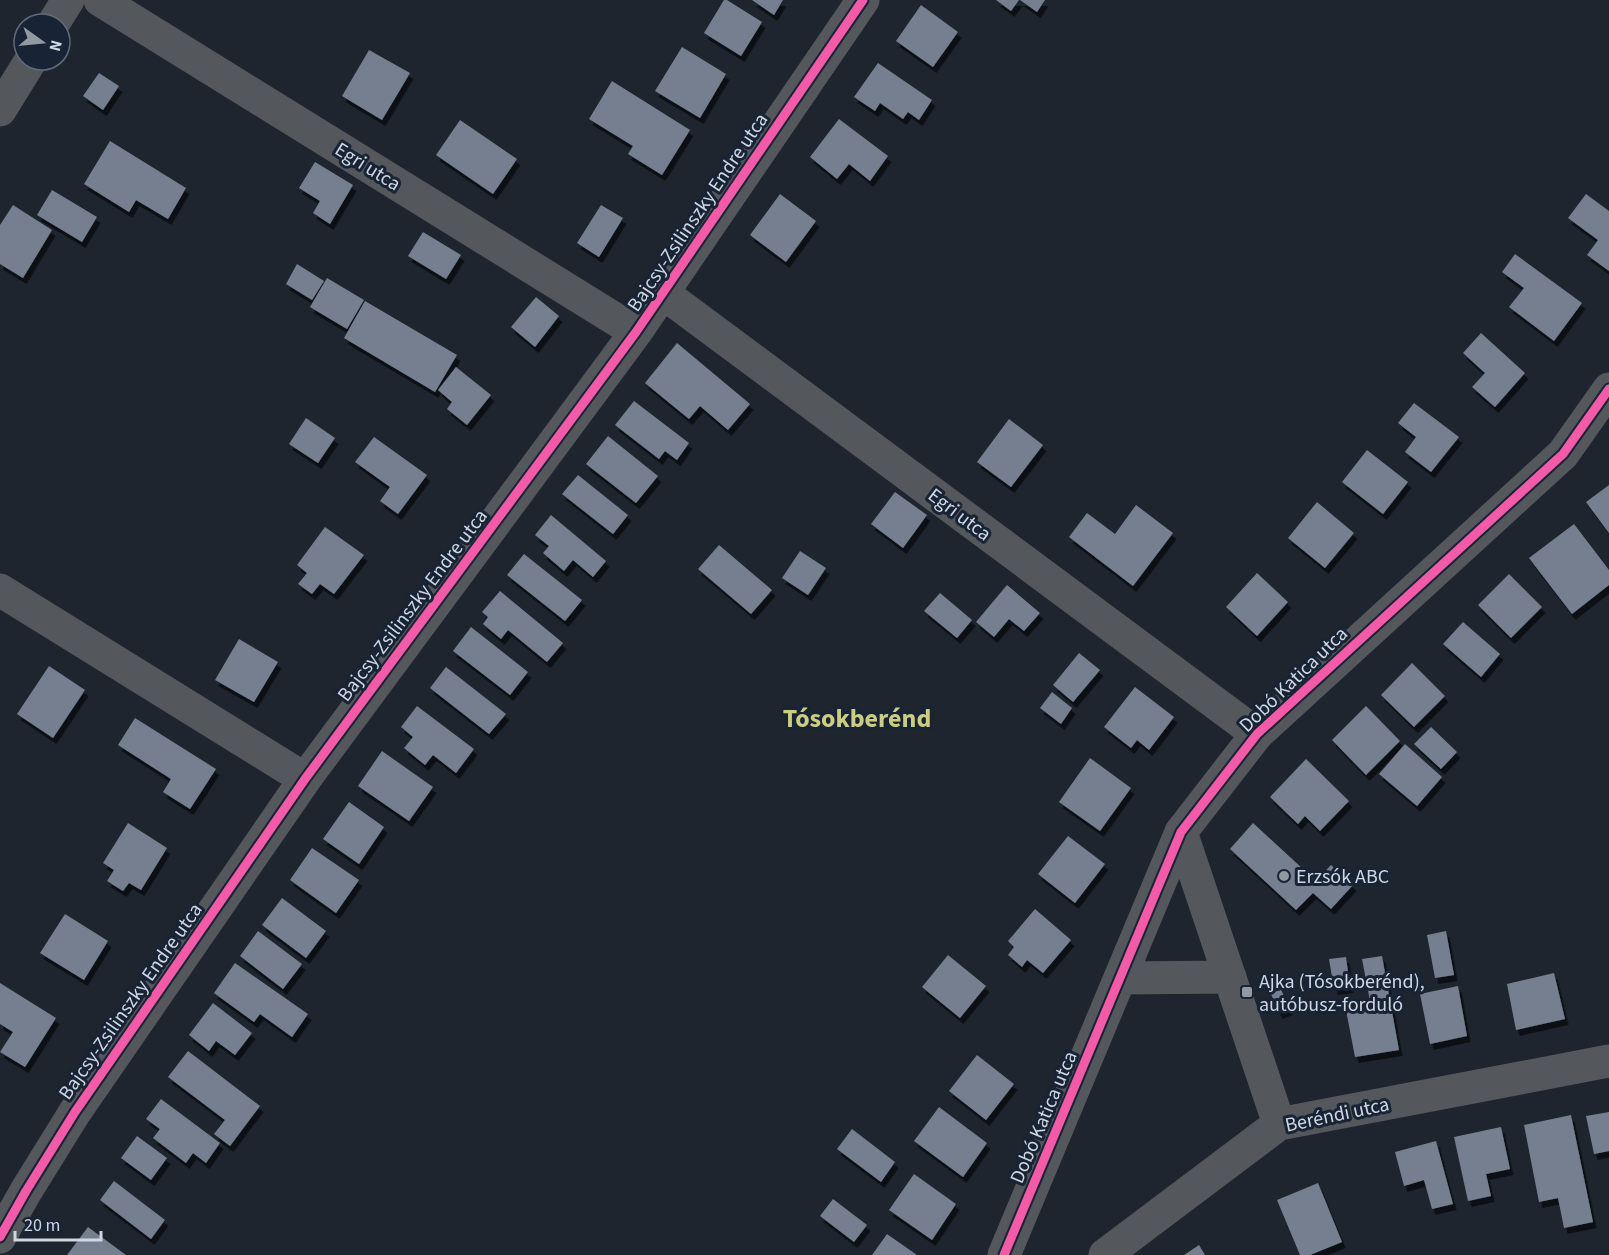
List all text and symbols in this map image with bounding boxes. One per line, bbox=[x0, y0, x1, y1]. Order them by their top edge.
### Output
north arrow bbox=[12, 12, 72, 72]
text: N bbox=[44, 38, 68, 54]
street label: Bajcsy-Zsilinszky Endre utca bbox=[621, 108, 775, 317]
street label: Egri utca bbox=[329, 136, 406, 198]
street label: Egri utca bbox=[922, 482, 997, 548]
street label: Bajcsy-Zsilinszky Endre utca bbox=[331, 504, 494, 708]
street label: Dobó Katica utca bbox=[1233, 621, 1354, 739]
district label: Tósokberénd bbox=[783, 700, 931, 737]
place label: Erzsók ABC bbox=[1296, 863, 1389, 891]
marker: Erzsók ABC bbox=[1277, 869, 1291, 883]
street label: Bajcsy-Zsilinszky Endre utca bbox=[52, 898, 209, 1106]
place label: Ajka (Tósokberénd), autóbusz-forduló bbox=[1259, 968, 1425, 1019]
marker: Ajka (Tósokberénd), autóbusz-forduló bbox=[1240, 985, 1254, 999]
street label: Dobó Katica utca bbox=[1003, 1047, 1084, 1188]
street label: Beréndi utca bbox=[1283, 1090, 1392, 1140]
scale bar bbox=[15, 1204, 100, 1242]
text: 20 m bbox=[24, 1213, 60, 1238]

